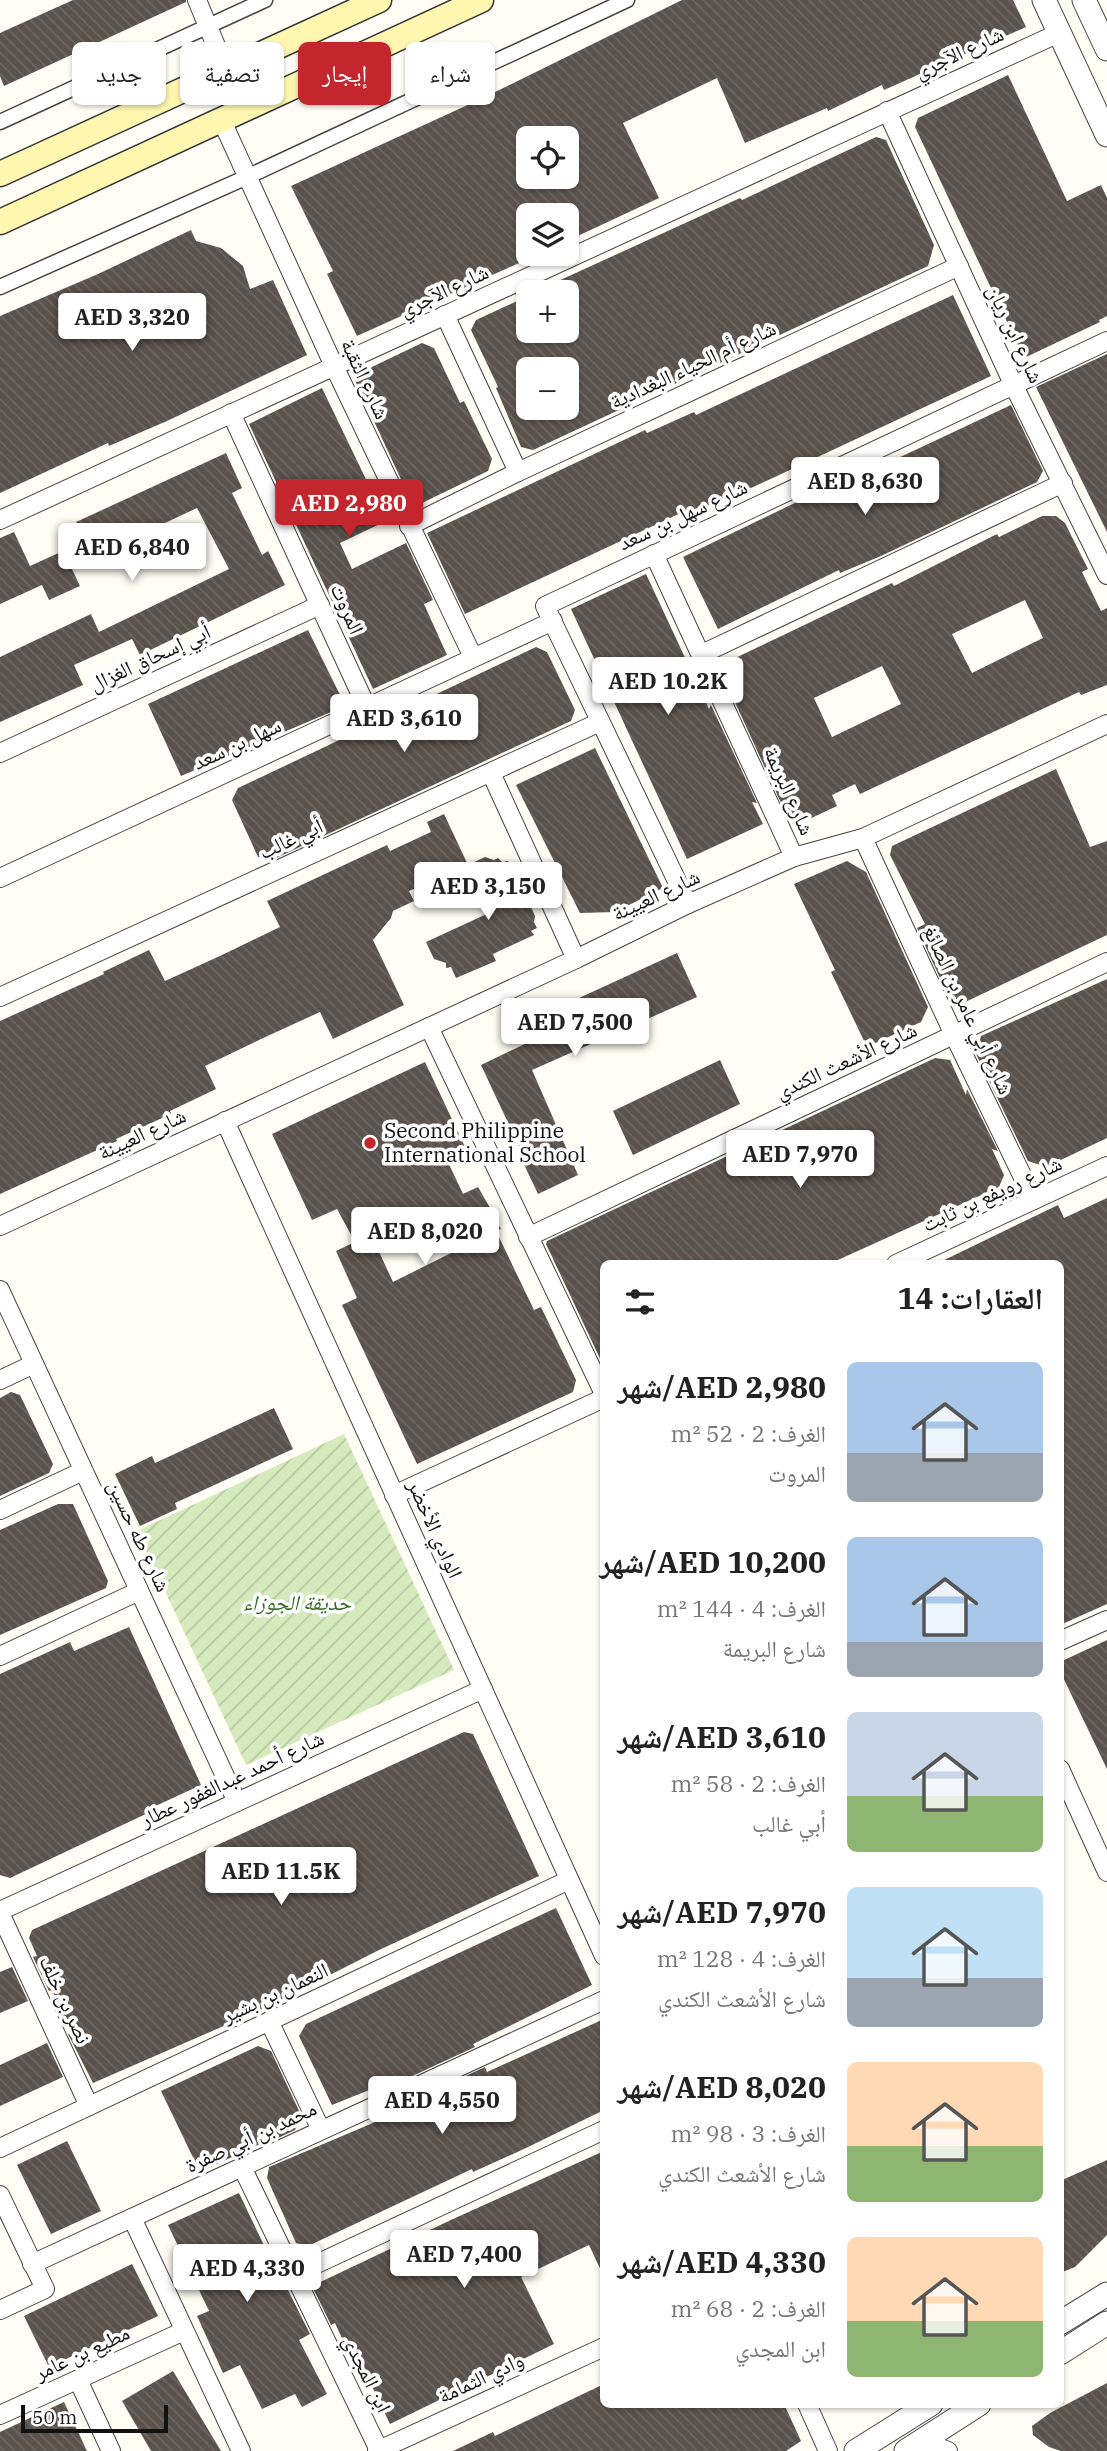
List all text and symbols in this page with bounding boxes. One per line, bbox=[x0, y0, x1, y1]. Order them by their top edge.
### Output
street label: شارع الآجري bbox=[909, 19, 1009, 88]
chip: جديد bbox=[72, 42, 166, 105]
chip: تصفية bbox=[180, 42, 284, 105]
chip: إيجار bbox=[298, 42, 391, 105]
chip: شراء bbox=[405, 42, 495, 105]
map controls bbox=[516, 126, 579, 420]
button: locate bbox=[516, 126, 579, 189]
button: layers bbox=[516, 203, 579, 266]
street label: شارع الآجري bbox=[394, 257, 494, 326]
button: + bbox=[516, 280, 579, 343]
street label: شارع ابن ريان bbox=[981, 280, 1051, 387]
pin: AED 3,320 bbox=[52, 294, 212, 353]
text: AED 3,320 bbox=[74, 301, 190, 331]
street label: شارع أم الحياء البغدادية bbox=[605, 313, 780, 416]
street label: شارع الثقبة bbox=[335, 334, 397, 423]
button: − bbox=[516, 357, 579, 420]
pin: AED 8,630 bbox=[785, 458, 945, 517]
text: AED 8,630 bbox=[807, 465, 923, 495]
street label: شارع سهل بن سعد bbox=[614, 472, 752, 556]
pin: AED 2,980 bbox=[269, 480, 429, 539]
text: AED 2,980 bbox=[291, 487, 407, 517]
pin: AED 6,840 bbox=[52, 524, 212, 583]
text: AED 6,840 bbox=[74, 531, 190, 561]
street label: المروت bbox=[324, 579, 371, 638]
street label: أبي إسحاق الغزال bbox=[84, 617, 216, 700]
pin: AED 10.2K bbox=[588, 658, 748, 717]
text: AED 10.2K bbox=[608, 665, 728, 695]
pin: AED 3,610 bbox=[324, 694, 484, 754]
text: AED 3,610 bbox=[346, 702, 462, 732]
street label: سهل بن سعد bbox=[188, 710, 285, 776]
street label: شارع البريمة bbox=[758, 742, 822, 839]
street label: أبي غالب bbox=[254, 811, 329, 868]
pin: AED 3,150 bbox=[408, 862, 568, 922]
street label: شارع العيينة bbox=[607, 862, 704, 927]
text: AED 3,150 bbox=[430, 870, 546, 900]
street label: شارع أبي عامر بن الصائغ bbox=[914, 920, 1020, 1100]
pin: AED 7,500 bbox=[495, 998, 655, 1058]
text: AED 7,500 bbox=[517, 1006, 633, 1036]
street label: شارع الأشعث الكندي bbox=[770, 1015, 922, 1108]
street label: شارع العيينة bbox=[93, 1101, 190, 1166]
place label: Second Philippine International School bbox=[384, 1116, 586, 1168]
pin: AED 7,970 bbox=[720, 1130, 880, 1190]
marker: Second Philippine International School bbox=[362, 1135, 378, 1151]
text: AED 7,970 bbox=[742, 1138, 858, 1168]
street label: شارع رويفع بن ثابت bbox=[917, 1148, 1066, 1238]
pin: AED 8,020 bbox=[345, 1208, 505, 1267]
text: AED 8,020 bbox=[367, 1215, 483, 1245]
text: العقارات: 14 bbox=[897, 1278, 1043, 1317]
icon: filters bbox=[621, 1283, 659, 1321]
text: AED 2,980/شهر bbox=[618, 1367, 826, 1406]
icon: home bbox=[903, 1390, 987, 1474]
text: الغرف: 2 · 52 m² bbox=[671, 1418, 826, 1448]
text: المروت bbox=[768, 1458, 826, 1488]
street label: الوادي الأخضر bbox=[398, 1474, 470, 1584]
street label: شارع طه حسين bbox=[102, 1475, 178, 1596]
text: AED 10,200/شهر bbox=[600, 1542, 826, 1581]
icon: home bbox=[903, 1565, 987, 1649]
park label: حديقة الجوزاء bbox=[243, 1588, 352, 1616]
text: الغرف: 4 · 144 m² bbox=[657, 1593, 826, 1623]
text: شارع البريمة bbox=[723, 1633, 826, 1663]
text: AED 3,610/شهر bbox=[618, 1717, 826, 1756]
street label: شارع أحمد عبدالغفور عطار bbox=[134, 1723, 328, 1833]
icon: home bbox=[903, 1740, 987, 1824]
text: الغرف: 2 · 58 m² bbox=[671, 1768, 826, 1798]
text: أبي غالب bbox=[752, 1808, 826, 1838]
pin: AED 11.5K bbox=[201, 1848, 361, 1907]
text: AED 11.5K bbox=[221, 1855, 341, 1885]
text: AED 7,970/شهر bbox=[618, 1892, 826, 1931]
icon: home bbox=[903, 1915, 987, 1999]
text: الغرف: 4 · 128 m² bbox=[657, 1943, 826, 1973]
street label: نصر بن خلف bbox=[33, 1951, 98, 2048]
street label: النعمان بن بشير bbox=[216, 1955, 332, 2029]
text: شارع الأشعث الكندي bbox=[658, 1983, 826, 2013]
text: AED 8,020/شهر bbox=[618, 2067, 826, 2106]
pin: AED 4,550 bbox=[362, 2076, 522, 2136]
text: AED 4,550 bbox=[384, 2084, 500, 2114]
icon: home bbox=[903, 2090, 987, 2174]
street label: محمد بن أبي صفرة bbox=[180, 2093, 322, 2182]
text: الغرف: 3 · 98 m² bbox=[671, 2118, 826, 2148]
text: شارع الأشعث الكندي bbox=[658, 2158, 826, 2188]
pin: AED 7,400 bbox=[384, 2230, 544, 2290]
text: AED 7,400 bbox=[406, 2238, 522, 2268]
text: AED 4,330/شهر bbox=[618, 2242, 826, 2281]
pin: AED 4,330 bbox=[167, 2244, 327, 2304]
text: AED 4,330 bbox=[189, 2252, 305, 2282]
icon: home bbox=[903, 2265, 987, 2349]
text: الغرف: 2 · 68 m² bbox=[671, 2293, 826, 2323]
street label: مطيع بن عامر bbox=[28, 2318, 134, 2387]
street label: ابن المجدي bbox=[334, 2330, 399, 2418]
text: ابن المجدي bbox=[735, 2333, 826, 2363]
street label: وادي الثمامة bbox=[433, 2345, 529, 2412]
scale bar bbox=[21, 2402, 168, 2434]
text: 50 m bbox=[32, 2405, 77, 2429]

